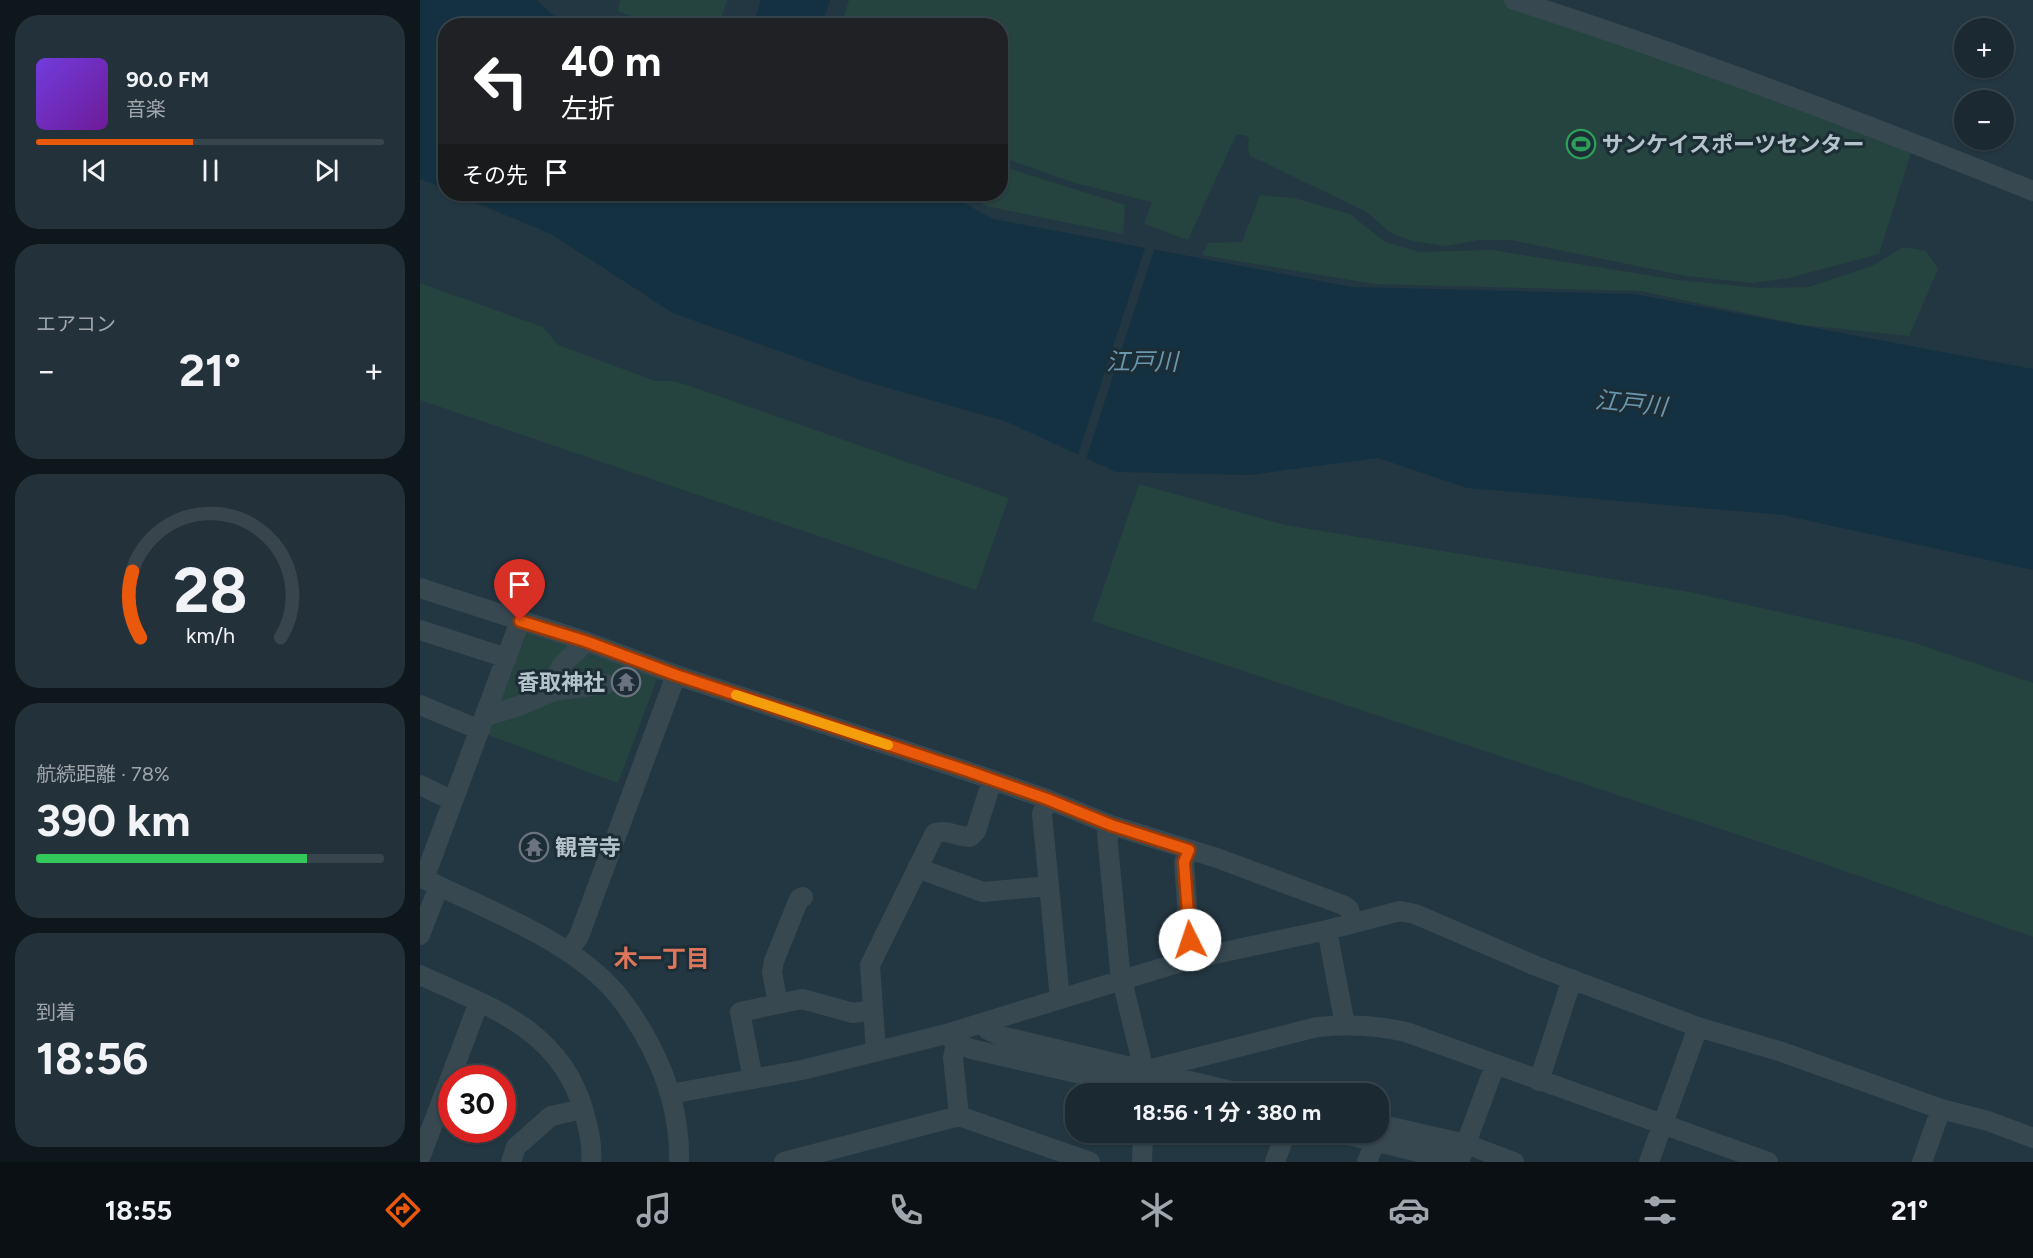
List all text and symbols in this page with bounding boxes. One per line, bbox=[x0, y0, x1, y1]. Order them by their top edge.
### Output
map controls bbox=[1954, 18, 2014, 150]
button: + bbox=[1954, 18, 2014, 78]
text: 40 m bbox=[561, 36, 661, 87]
icon: left bbox=[462, 42, 540, 120]
text: 90.0 FM bbox=[126, 66, 209, 93]
button: − bbox=[1954, 90, 2014, 150]
text: 左折 bbox=[561, 92, 615, 125]
text: 音楽 bbox=[126, 97, 166, 121]
sports icon: サンケイスポーツセンター bbox=[1565, 128, 1597, 160]
place label: サンケイスポーツセンター bbox=[1602, 131, 1864, 158]
icon: previous bbox=[78, 154, 111, 187]
icon: pause bbox=[194, 154, 227, 187]
icon: next bbox=[310, 154, 343, 187]
icon: arrive bbox=[540, 156, 573, 189]
text: その先 bbox=[462, 162, 528, 189]
text: エアコン bbox=[36, 312, 116, 336]
text: 21° bbox=[179, 343, 241, 397]
water label: 江戸川 bbox=[1106, 347, 1181, 376]
text: − bbox=[36, 351, 57, 390]
text: + bbox=[363, 351, 384, 390]
water label: 江戸川 bbox=[1594, 385, 1671, 421]
text: 28 bbox=[173, 553, 247, 628]
pin bbox=[494, 559, 545, 621]
icon: arrive bbox=[503, 568, 536, 601]
text: km/h bbox=[186, 623, 234, 648]
temple icon: 香取神社 bbox=[610, 666, 642, 698]
place label: 香取神社 bbox=[517, 669, 605, 696]
text: 航続距離 · 78% bbox=[36, 762, 170, 786]
text: 390 km bbox=[36, 793, 190, 847]
temple icon: 観音寺 bbox=[518, 831, 550, 863]
place label: 観音寺 bbox=[555, 834, 621, 861]
position arrow bbox=[1158, 908, 1222, 972]
district label: 木一丁目 bbox=[614, 944, 710, 973]
text: 到着 bbox=[36, 1000, 76, 1024]
text: 18:56 bbox=[36, 1031, 148, 1085]
speed limit sign: 30 bbox=[438, 1065, 516, 1143]
text: 18:56 · 1 分 · 380 m bbox=[1133, 1099, 1321, 1126]
icon: directions bbox=[382, 1189, 424, 1231]
icon: music bbox=[633, 1189, 675, 1231]
icon: phone bbox=[885, 1189, 927, 1231]
icon: climate bbox=[1136, 1189, 1178, 1231]
icon: car bbox=[1388, 1189, 1430, 1231]
icon: filters bbox=[1639, 1189, 1681, 1231]
text: 18:55 bbox=[105, 1194, 172, 1227]
text: 21° bbox=[1891, 1194, 1928, 1227]

